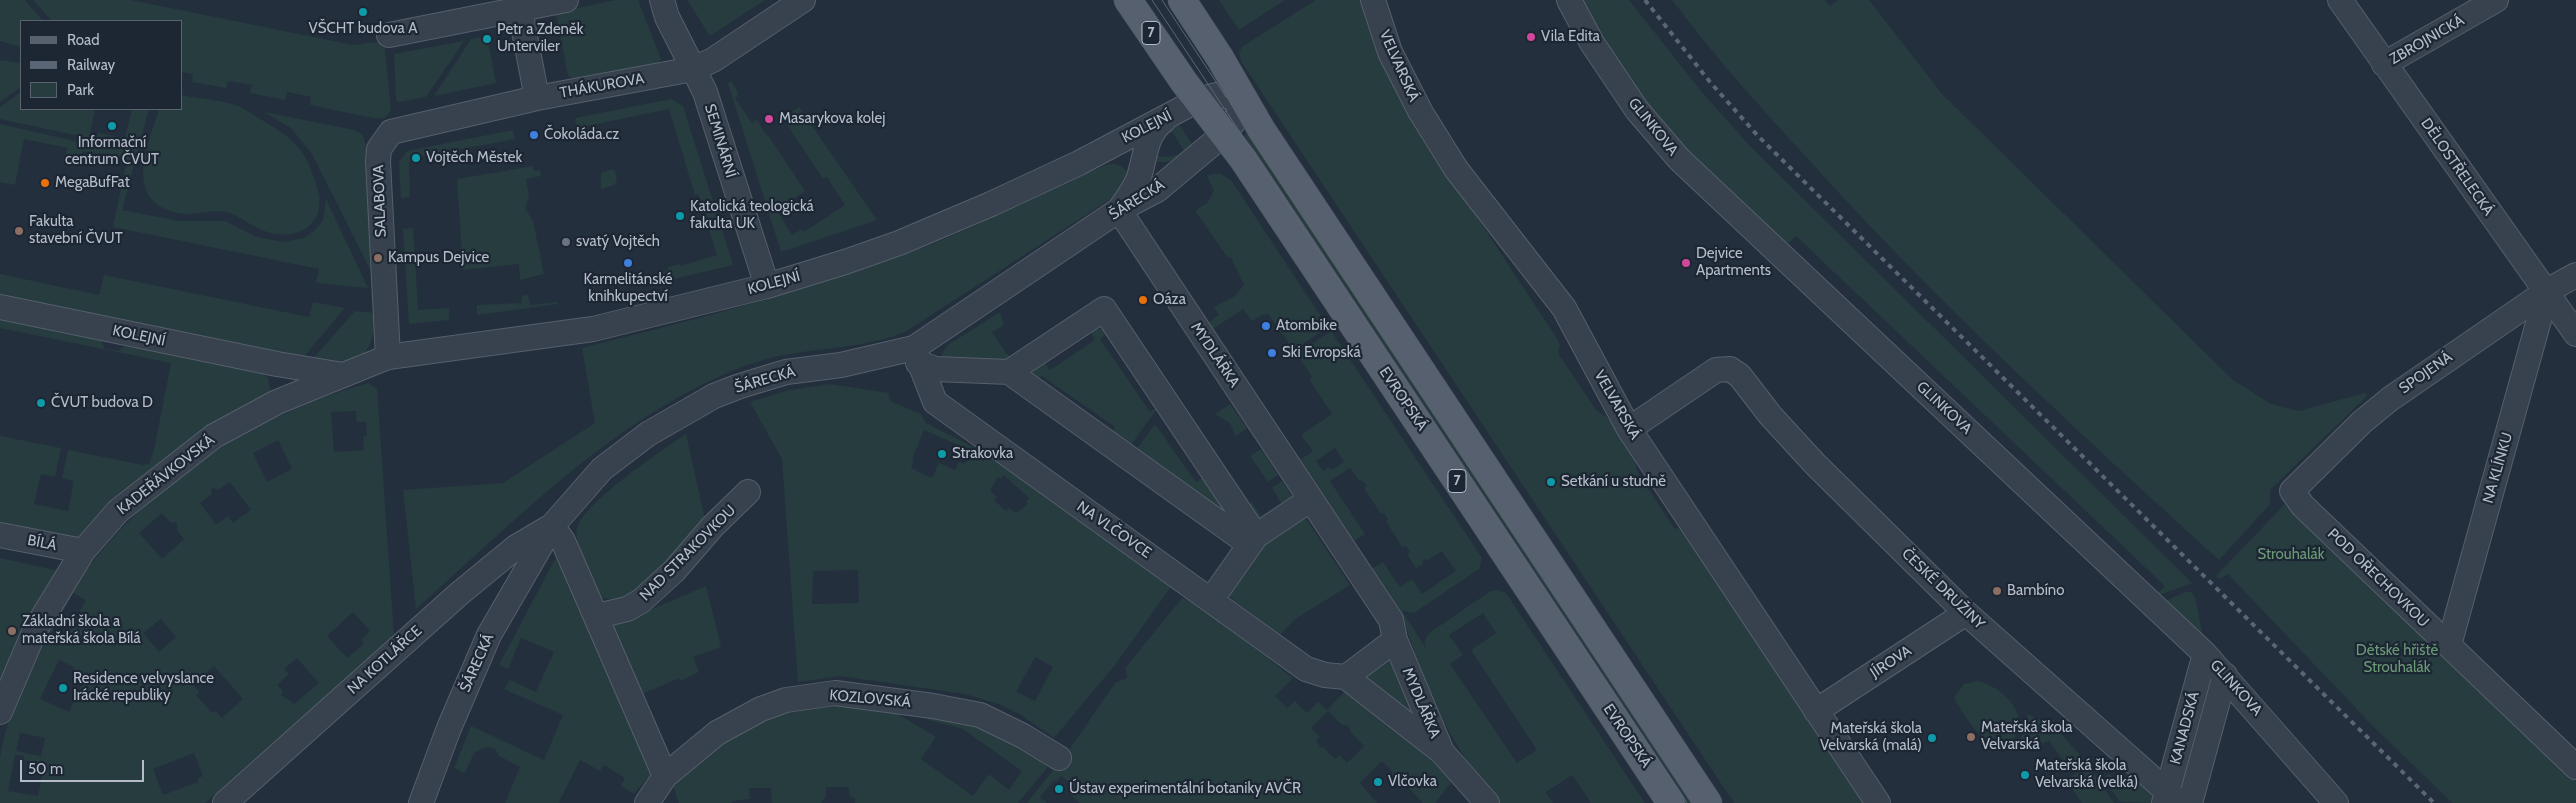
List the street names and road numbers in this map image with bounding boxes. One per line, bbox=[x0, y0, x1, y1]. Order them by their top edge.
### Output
street label: ZBROJNICKÁ bbox=[2387, 11, 2467, 69]
road number: 7 bbox=[1142, 22, 1160, 44]
street label: VELVARSKÁ bbox=[1375, 27, 1423, 105]
street label: THÁKUROVA bbox=[558, 70, 646, 102]
street label: GLINKOVA bbox=[1624, 94, 1682, 160]
street label: SEMINÁRNÍ bbox=[700, 102, 740, 180]
street label: KOLEJNÍ bbox=[1119, 107, 1175, 147]
street label: DĚLOSTŘELECKÁ bbox=[2417, 115, 2497, 219]
street label: SALABOVA bbox=[370, 164, 390, 238]
street label: ŠÁRECKÁ bbox=[1106, 176, 1168, 224]
street label: KOLEJNÍ bbox=[746, 267, 802, 299]
street label: MYDLÁŘKA bbox=[1187, 319, 1243, 391]
street label: KOLEJNÍ bbox=[111, 322, 167, 350]
street label: SPOJENÁ bbox=[2396, 348, 2456, 398]
street label: ŠÁRECKÁ bbox=[733, 363, 797, 397]
street label: EVROPSKÁ bbox=[1375, 364, 1431, 434]
street label: VELVARSKÁ bbox=[1590, 367, 1644, 443]
street label: GLINKOVA bbox=[1913, 378, 1975, 438]
street label: NA KLÍNKU bbox=[2479, 430, 2517, 506]
street label: KADEŘÁVKOVSKÁ bbox=[114, 431, 218, 519]
road number: 7 bbox=[1448, 470, 1466, 492]
street label: NA VLČOVCE bbox=[1073, 498, 1155, 562]
street label: NAD STRAKOVKOU bbox=[636, 501, 740, 605]
street label: POD OŘECHOVKOU bbox=[2324, 525, 2432, 631]
street label: BÍLÁ bbox=[26, 531, 58, 555]
street label: ČESKÉ DRUŽINY bbox=[1898, 545, 1988, 633]
street label: NA KOTLÁŘCE bbox=[344, 622, 426, 698]
street label: ŠÁRECKÁ bbox=[456, 631, 498, 695]
street label: JÍROVA bbox=[1867, 642, 1915, 682]
street label: GLINKOVA bbox=[2206, 656, 2266, 720]
street label: MYDLÁŘKA bbox=[1398, 665, 1444, 741]
street label: KOZLOVSKÁ bbox=[828, 686, 912, 712]
street label: KANADSKÁ bbox=[2167, 689, 2203, 767]
street label: EVROPSKÁ bbox=[1599, 701, 1655, 771]

